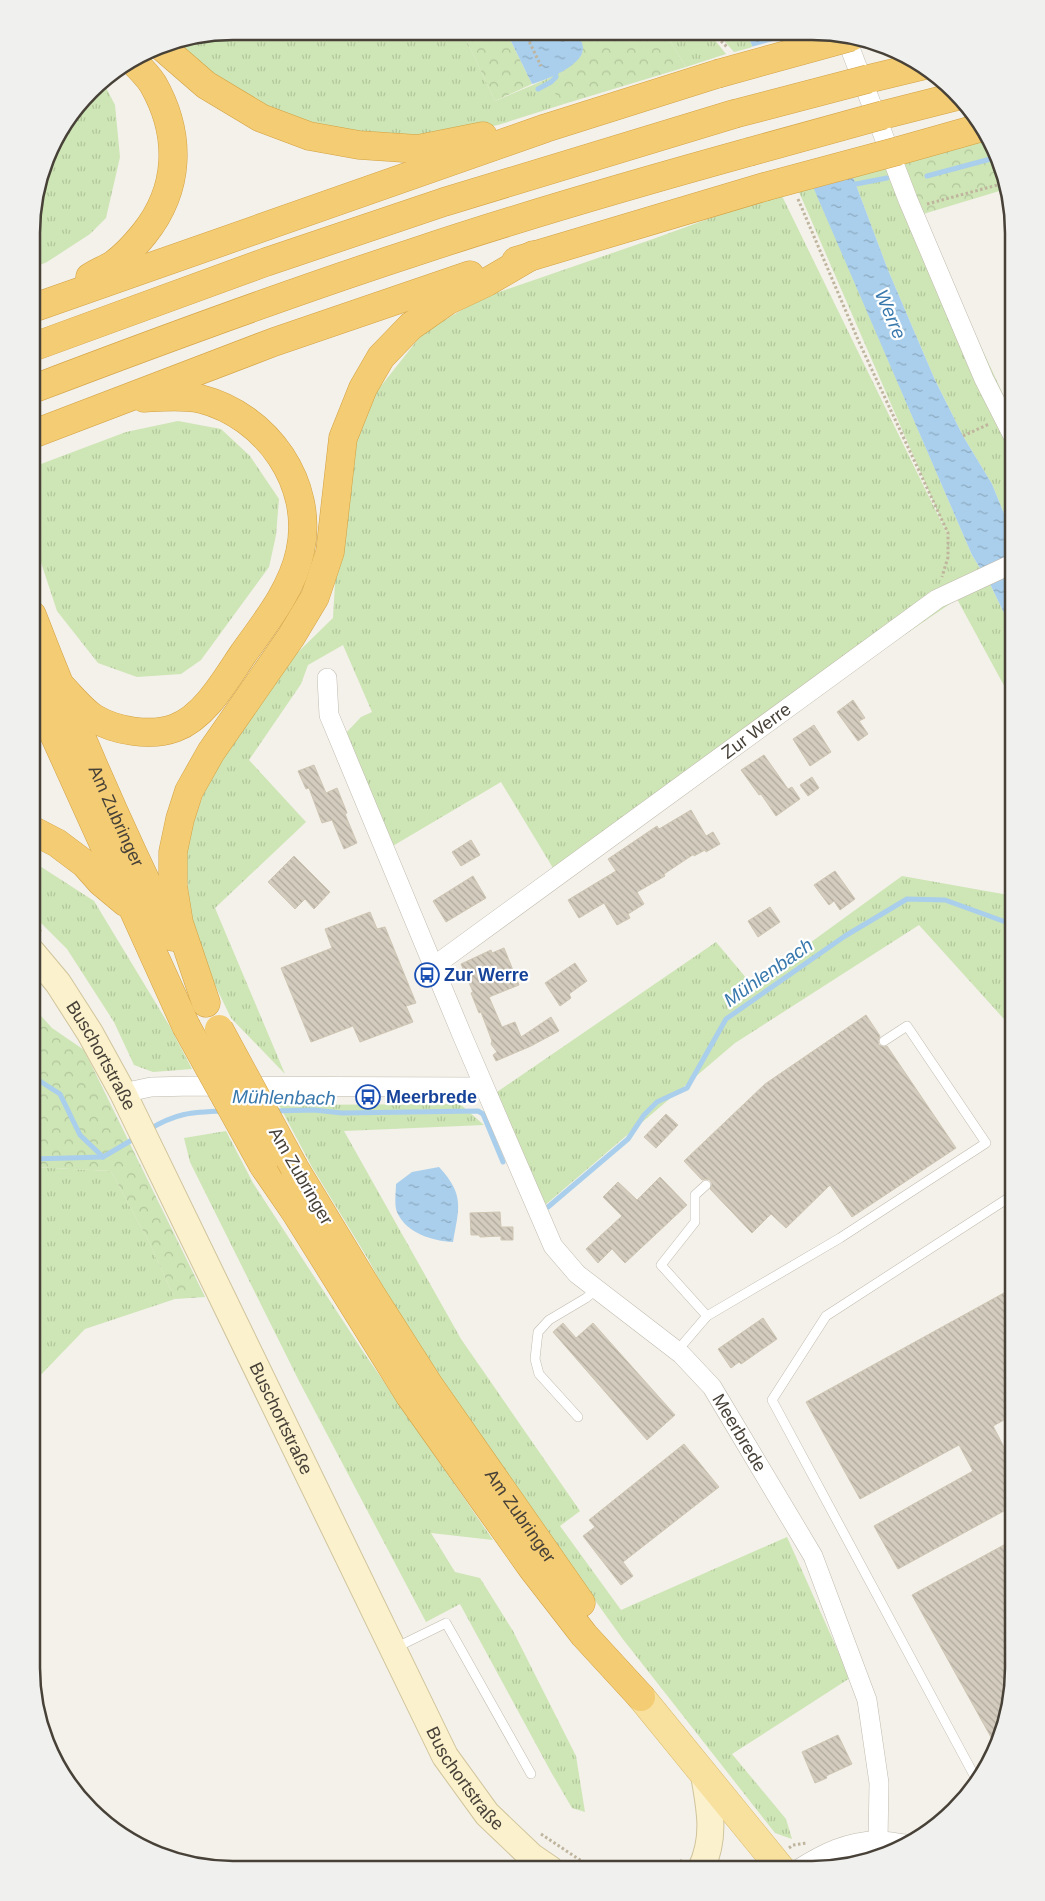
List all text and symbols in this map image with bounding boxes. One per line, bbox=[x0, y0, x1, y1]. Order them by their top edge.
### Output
water label: Werre bbox=[871, 286, 910, 342]
street label: Zur Werre bbox=[718, 699, 795, 763]
street label: Am Zubringer bbox=[85, 762, 148, 870]
water label: Mühlenbach bbox=[720, 934, 817, 1011]
bus stop icon: Zur Werre bbox=[414, 962, 440, 988]
place label: Zur Werre bbox=[444, 965, 529, 985]
street label: Buschortstraße bbox=[62, 997, 140, 1113]
bus stop icon: Meerbrede bbox=[355, 1084, 381, 1110]
water label: Mühlenbach bbox=[232, 1086, 336, 1109]
place label: Meerbrede bbox=[386, 1087, 477, 1107]
street label: Am Zubringer bbox=[265, 1124, 337, 1228]
street label: Buschortstraße bbox=[245, 1359, 317, 1478]
street label: Meerbrede bbox=[708, 1390, 770, 1475]
street label: Am Zubringer bbox=[481, 1465, 560, 1566]
street label: Buschortstraße bbox=[422, 1723, 508, 1834]

